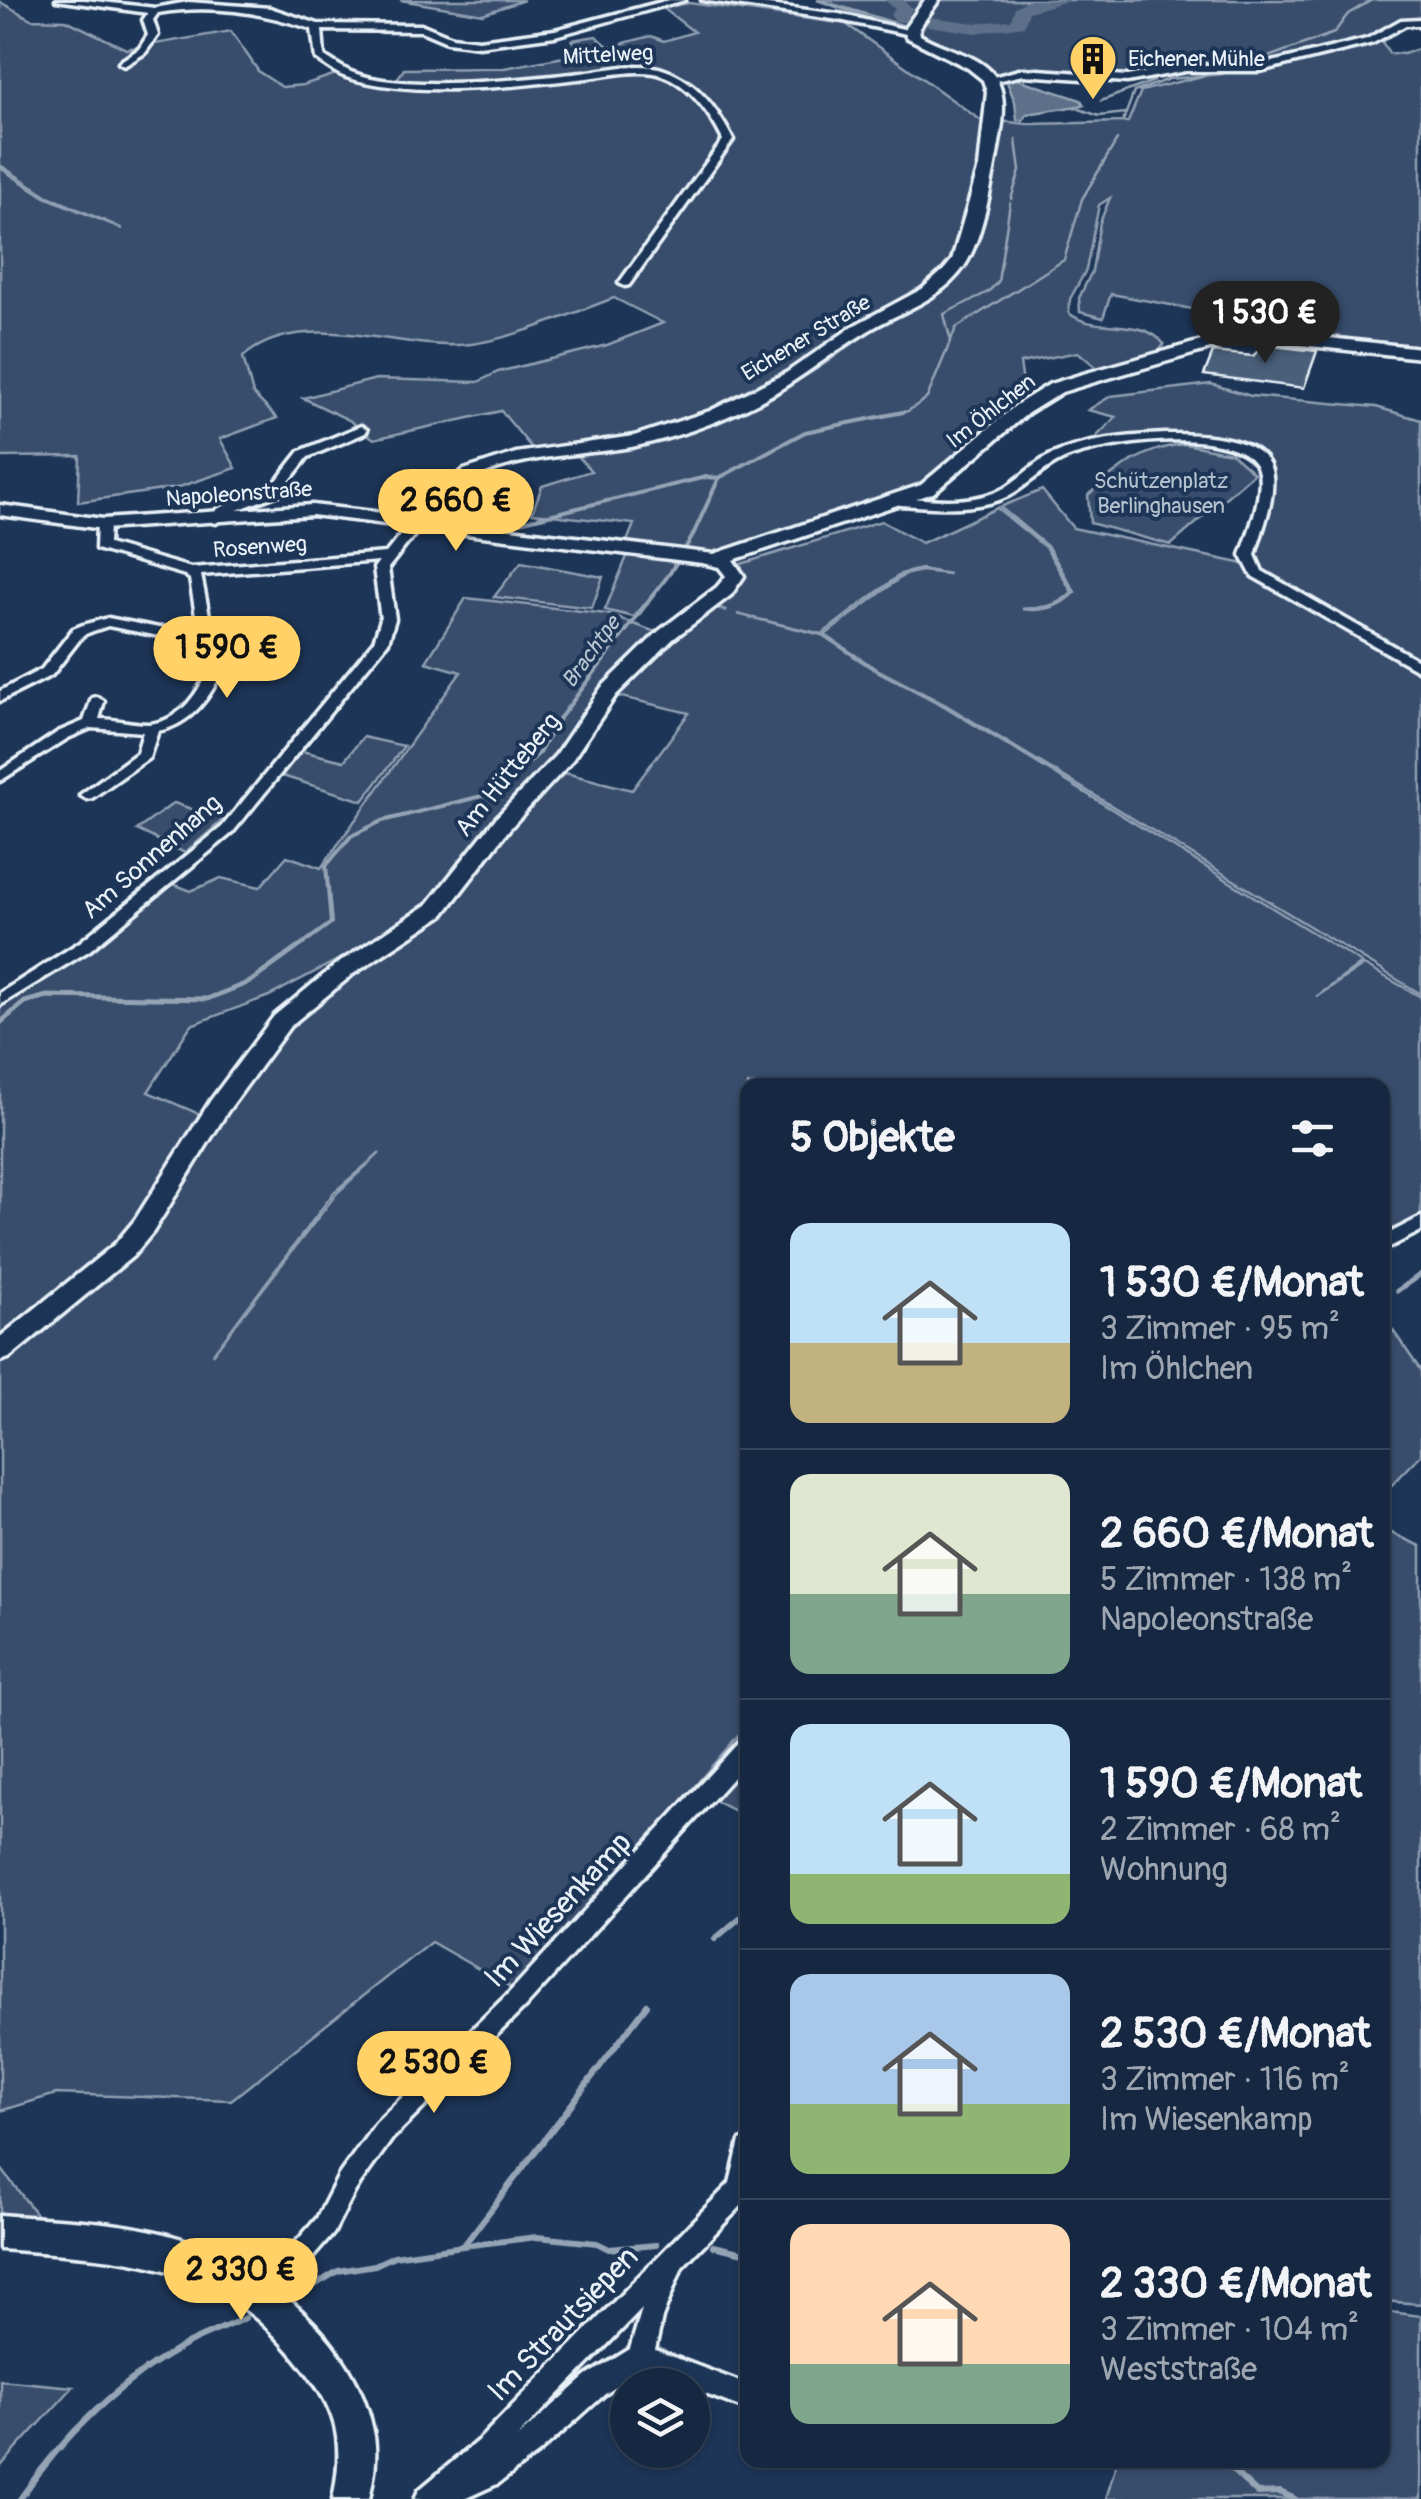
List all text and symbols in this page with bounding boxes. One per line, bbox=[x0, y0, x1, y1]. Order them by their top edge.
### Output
building icon: Eichener Mühle bbox=[1067, 33, 1119, 101]
street label: Mittelweg bbox=[562, 39, 654, 71]
place label: Eichener Mühle bbox=[1128, 45, 1265, 73]
pin: 1 530 € bbox=[1173, 281, 1357, 366]
street label: Eichener Straße bbox=[736, 288, 876, 388]
text: 1 530 € bbox=[1213, 293, 1317, 333]
street label: Im Öhlchen bbox=[941, 368, 1041, 454]
park label: Schützenplatz Berlinghausen bbox=[1094, 467, 1228, 520]
pin: 2 660 € bbox=[364, 469, 548, 554]
street label: Napoleonstraße bbox=[165, 475, 313, 513]
text: 2 660 € bbox=[400, 481, 512, 521]
street label: Rosenweg bbox=[212, 530, 308, 564]
water label: Brachtpe bbox=[556, 609, 628, 693]
pin: 1 590 € bbox=[135, 616, 319, 701]
text: 1 590 € bbox=[175, 628, 279, 668]
street label: Am Hütteberg bbox=[449, 707, 567, 843]
street label: Am Sonnenhang bbox=[76, 788, 228, 926]
icon: filters bbox=[1285, 1111, 1340, 1166]
text: 5 Objekte bbox=[790, 1112, 955, 1164]
text: 1 530 €/Monat bbox=[1100, 1257, 1364, 1309]
icon: home bbox=[870, 1263, 990, 1383]
text: 3 Zimmer · 95 m² bbox=[1100, 1309, 1340, 1349]
text: Im Öhlchen bbox=[1100, 1349, 1253, 1389]
text: 2 660 €/Monat bbox=[1100, 1508, 1373, 1560]
icon: home bbox=[870, 1514, 990, 1634]
text: 5 Zimmer · 138 m² bbox=[1100, 1560, 1352, 1600]
text: Napoleonstraße bbox=[1100, 1600, 1313, 1640]
text: 1 590 €/Monat bbox=[1100, 1758, 1362, 1810]
icon: home bbox=[870, 1764, 990, 1884]
text: 2 Zimmer · 68 m² bbox=[1100, 1810, 1341, 1850]
street label: Im Wiesenkamp bbox=[477, 1825, 639, 1995]
text: Wohnung bbox=[1100, 1850, 1228, 1890]
text: 2 530 €/Monat bbox=[1100, 2008, 1371, 2060]
icon: home bbox=[870, 2014, 990, 2134]
pin: 2 530 € bbox=[342, 2031, 526, 2116]
text: 2 530 € bbox=[379, 2043, 489, 2083]
text: 3 Zimmer · 116 m² bbox=[1100, 2060, 1350, 2100]
text: Im Wiesenkamp bbox=[1100, 2100, 1312, 2140]
pin: 2 330 € bbox=[149, 2238, 333, 2323]
street label: Im Strautsiepen bbox=[480, 2239, 646, 2409]
text: 2 330 € bbox=[186, 2250, 296, 2290]
text: 2 330 €/Monat bbox=[1100, 2258, 1371, 2310]
icon: home bbox=[870, 2264, 990, 2384]
text: 3 Zimmer · 104 m² bbox=[1100, 2310, 1359, 2350]
text: Weststraße bbox=[1100, 2350, 1257, 2390]
map controls bbox=[610, 2368, 710, 2468]
button: layers bbox=[610, 2368, 710, 2468]

